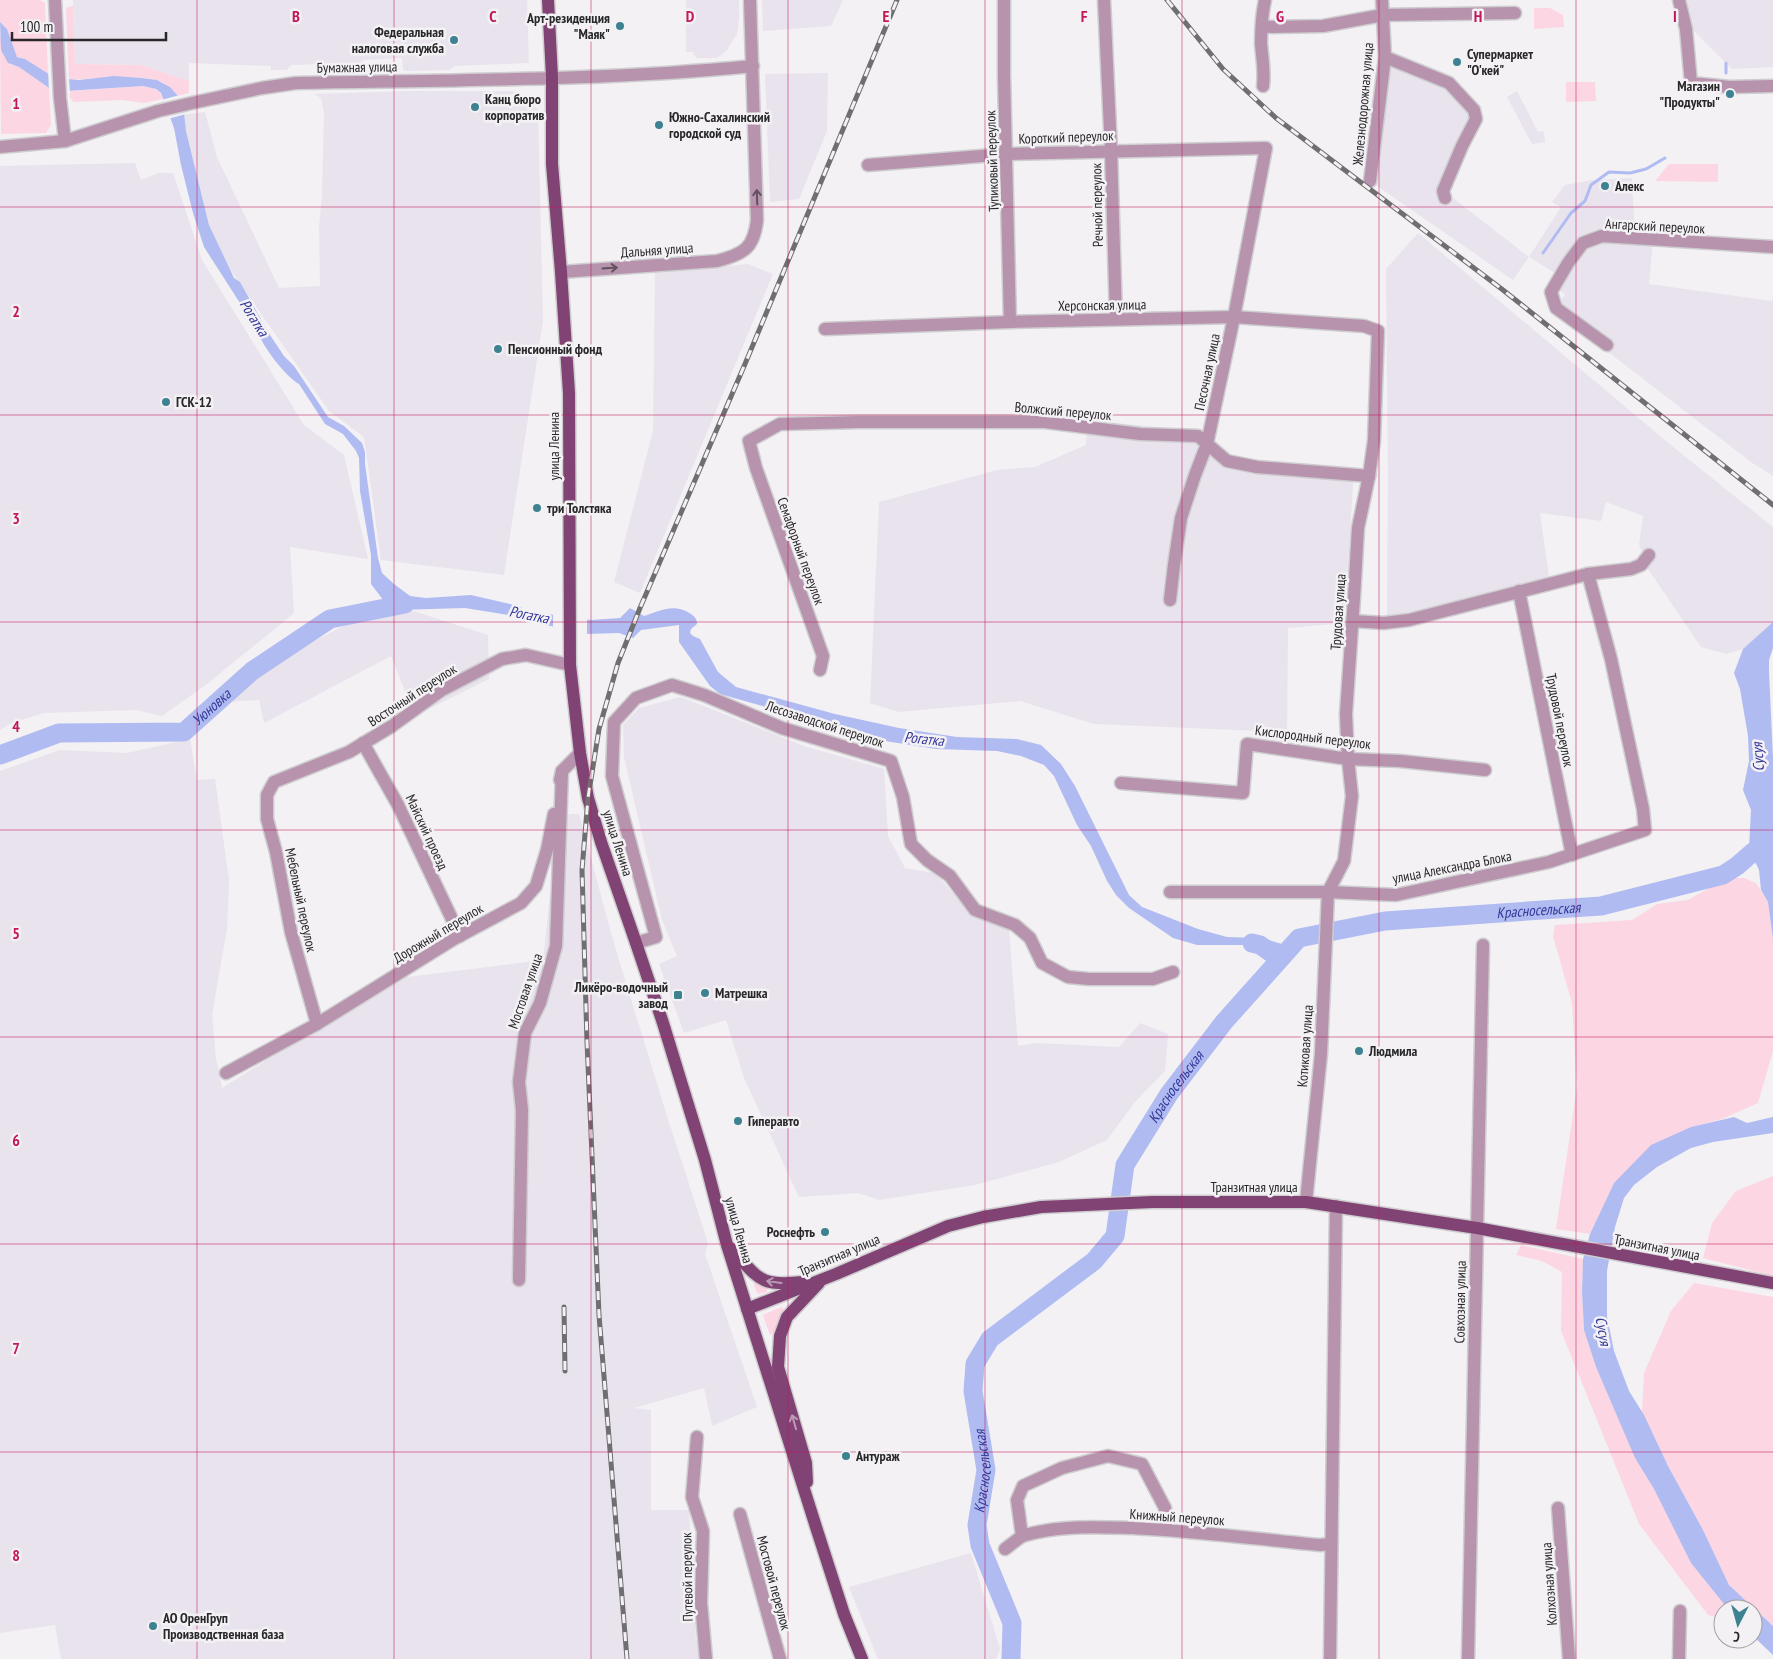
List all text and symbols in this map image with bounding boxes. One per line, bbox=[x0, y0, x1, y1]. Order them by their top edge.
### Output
text: B bbox=[292, 6, 300, 26]
text: C bbox=[489, 6, 497, 26]
text: D bbox=[686, 6, 695, 26]
text: E bbox=[883, 6, 890, 26]
text: F bbox=[1081, 6, 1088, 26]
text: G bbox=[1276, 6, 1284, 26]
text: H bbox=[1474, 6, 1482, 26]
text: I bbox=[1673, 6, 1677, 26]
place label: Арт-резиденция "Маяк" bbox=[526, 9, 610, 43]
scale bar bbox=[12, 10, 166, 42]
text: 100 m bbox=[20, 17, 53, 36]
marker: Арт-резиденция "Маяк" bbox=[614, 20, 626, 32]
place label: Федеральная налоговая служба bbox=[352, 23, 444, 57]
marker: Федеральная налоговая служба bbox=[448, 34, 460, 46]
street label: Железнодорожная улица bbox=[1349, 42, 1377, 167]
place label: Супермаркет "О'кей" bbox=[1467, 45, 1533, 79]
marker: Супермаркет "О'кей" bbox=[1451, 56, 1463, 68]
street label: Бумажная улица bbox=[317, 57, 397, 77]
place label: Магазин "Продукты" bbox=[1659, 77, 1720, 111]
marker: Магазин "Продукты" bbox=[1724, 88, 1736, 100]
place label: Канц бюро корпоратив bbox=[485, 90, 545, 124]
text: 1 bbox=[12, 93, 20, 113]
marker: Канц бюро корпоратив bbox=[469, 101, 481, 113]
place label: Южно-Сахалинский городской суд bbox=[669, 108, 770, 142]
street label: Тупиковый переулок bbox=[981, 109, 1003, 212]
marker: Южно-Сахалинский городской суд bbox=[653, 119, 665, 131]
street label: Короткий переулок bbox=[1018, 126, 1114, 148]
street label: Речной переулок bbox=[1087, 162, 1107, 247]
place label: Алекс bbox=[1614, 177, 1644, 195]
marker: Алекс bbox=[1599, 180, 1611, 192]
one-way arrow bbox=[752, 190, 761, 206]
street label: Ангарский переулок bbox=[1605, 214, 1706, 238]
street label: Дальняя улица bbox=[620, 238, 694, 262]
one-way arrow bbox=[602, 263, 618, 273]
street label: Херсонская улица bbox=[1058, 295, 1146, 315]
water label: Рогатка bbox=[236, 296, 274, 341]
text: 2 bbox=[12, 301, 20, 321]
street label: Песочная улица bbox=[1190, 332, 1224, 412]
place label: Пенсионный фонд bbox=[508, 340, 602, 358]
marker: Пенсионный фонд bbox=[492, 343, 504, 355]
place label: ГСК-12 bbox=[176, 393, 212, 411]
marker: ГСК-12 bbox=[160, 396, 172, 408]
street label: Волжский переулок bbox=[1014, 398, 1113, 424]
street label: улица Ленина bbox=[545, 412, 563, 480]
street label: Семафорный переулок bbox=[773, 495, 829, 608]
place label: три Толстяка bbox=[547, 499, 612, 517]
marker: три Толстяка bbox=[531, 502, 543, 514]
text: 3 bbox=[12, 508, 20, 528]
street label: Трудовая улица bbox=[1326, 573, 1350, 651]
water label: Рогатка bbox=[508, 601, 551, 628]
street label: Восточный переулок bbox=[364, 659, 460, 730]
street label: Трудовой переулок bbox=[1542, 672, 1578, 769]
water label: Уюновка bbox=[188, 684, 235, 729]
street label: Лесозаводской переулок bbox=[763, 696, 887, 752]
text: 4 bbox=[12, 716, 20, 736]
street label: Кислородный переулок bbox=[1254, 721, 1372, 753]
water label: Рогатка bbox=[903, 727, 946, 750]
water label: Сусуя bbox=[1747, 741, 1768, 772]
street label: Майский проезд bbox=[402, 791, 452, 873]
street label: улица Ленина bbox=[599, 808, 637, 878]
street label: Мебельный переулок bbox=[281, 846, 321, 954]
street label: улица Александра Блока bbox=[1391, 847, 1513, 887]
water label: Красносельская bbox=[1496, 897, 1582, 922]
street label: Дорожный переулок bbox=[390, 899, 487, 967]
text: 5 bbox=[12, 923, 20, 943]
street label: Мостовая улица bbox=[504, 951, 546, 1031]
place label: Ликёро-водочный завод bbox=[574, 978, 668, 1012]
place label: Матрешка bbox=[715, 984, 768, 1002]
marker: Матрешка bbox=[699, 987, 711, 999]
marker: Ликёро-водочный завод bbox=[672, 989, 684, 1001]
street label: Котиковая улица bbox=[1293, 1004, 1317, 1088]
place label: Людмила bbox=[1368, 1042, 1418, 1060]
marker: Людмила bbox=[1353, 1045, 1365, 1057]
water label: Красносельская bbox=[1143, 1046, 1208, 1126]
place label: Гиперавто bbox=[748, 1112, 799, 1130]
marker: Гиперавто bbox=[732, 1115, 744, 1127]
text: 6 bbox=[12, 1130, 20, 1150]
street label: Транзитная улица bbox=[1210, 1178, 1298, 1196]
street label: улица Ленина bbox=[721, 1195, 757, 1265]
place label: Роснефть bbox=[767, 1223, 815, 1241]
marker: Роснефть bbox=[819, 1226, 831, 1238]
street label: Транзитная улица bbox=[795, 1230, 883, 1280]
street label: Транзитная улица bbox=[1613, 1230, 1701, 1264]
street label: Совхозная улица bbox=[1450, 1260, 1470, 1344]
one-way arrow bbox=[767, 1277, 783, 1287]
water label: Сусуя bbox=[1592, 1315, 1616, 1348]
text: 7 bbox=[12, 1338, 20, 1358]
one-way arrow bbox=[788, 1414, 798, 1430]
water label: Красносельская bbox=[969, 1427, 995, 1514]
place label: Антураж bbox=[855, 1447, 900, 1465]
marker: Антураж bbox=[840, 1450, 852, 1462]
street label: Книжный переулок bbox=[1129, 1505, 1226, 1529]
street label: Путевой переулок bbox=[677, 1532, 697, 1622]
street label: Мостовой переулок bbox=[753, 1534, 795, 1633]
street label: Колхозная улица bbox=[1537, 1542, 1561, 1626]
text: 8 bbox=[12, 1545, 20, 1565]
north arrow bbox=[1713, 1599, 1763, 1649]
place label: АО ОренГруп Производственная база bbox=[162, 1609, 284, 1643]
marker: АО ОренГруп Производственная база bbox=[147, 1620, 159, 1632]
text: С bbox=[1732, 1628, 1741, 1646]

